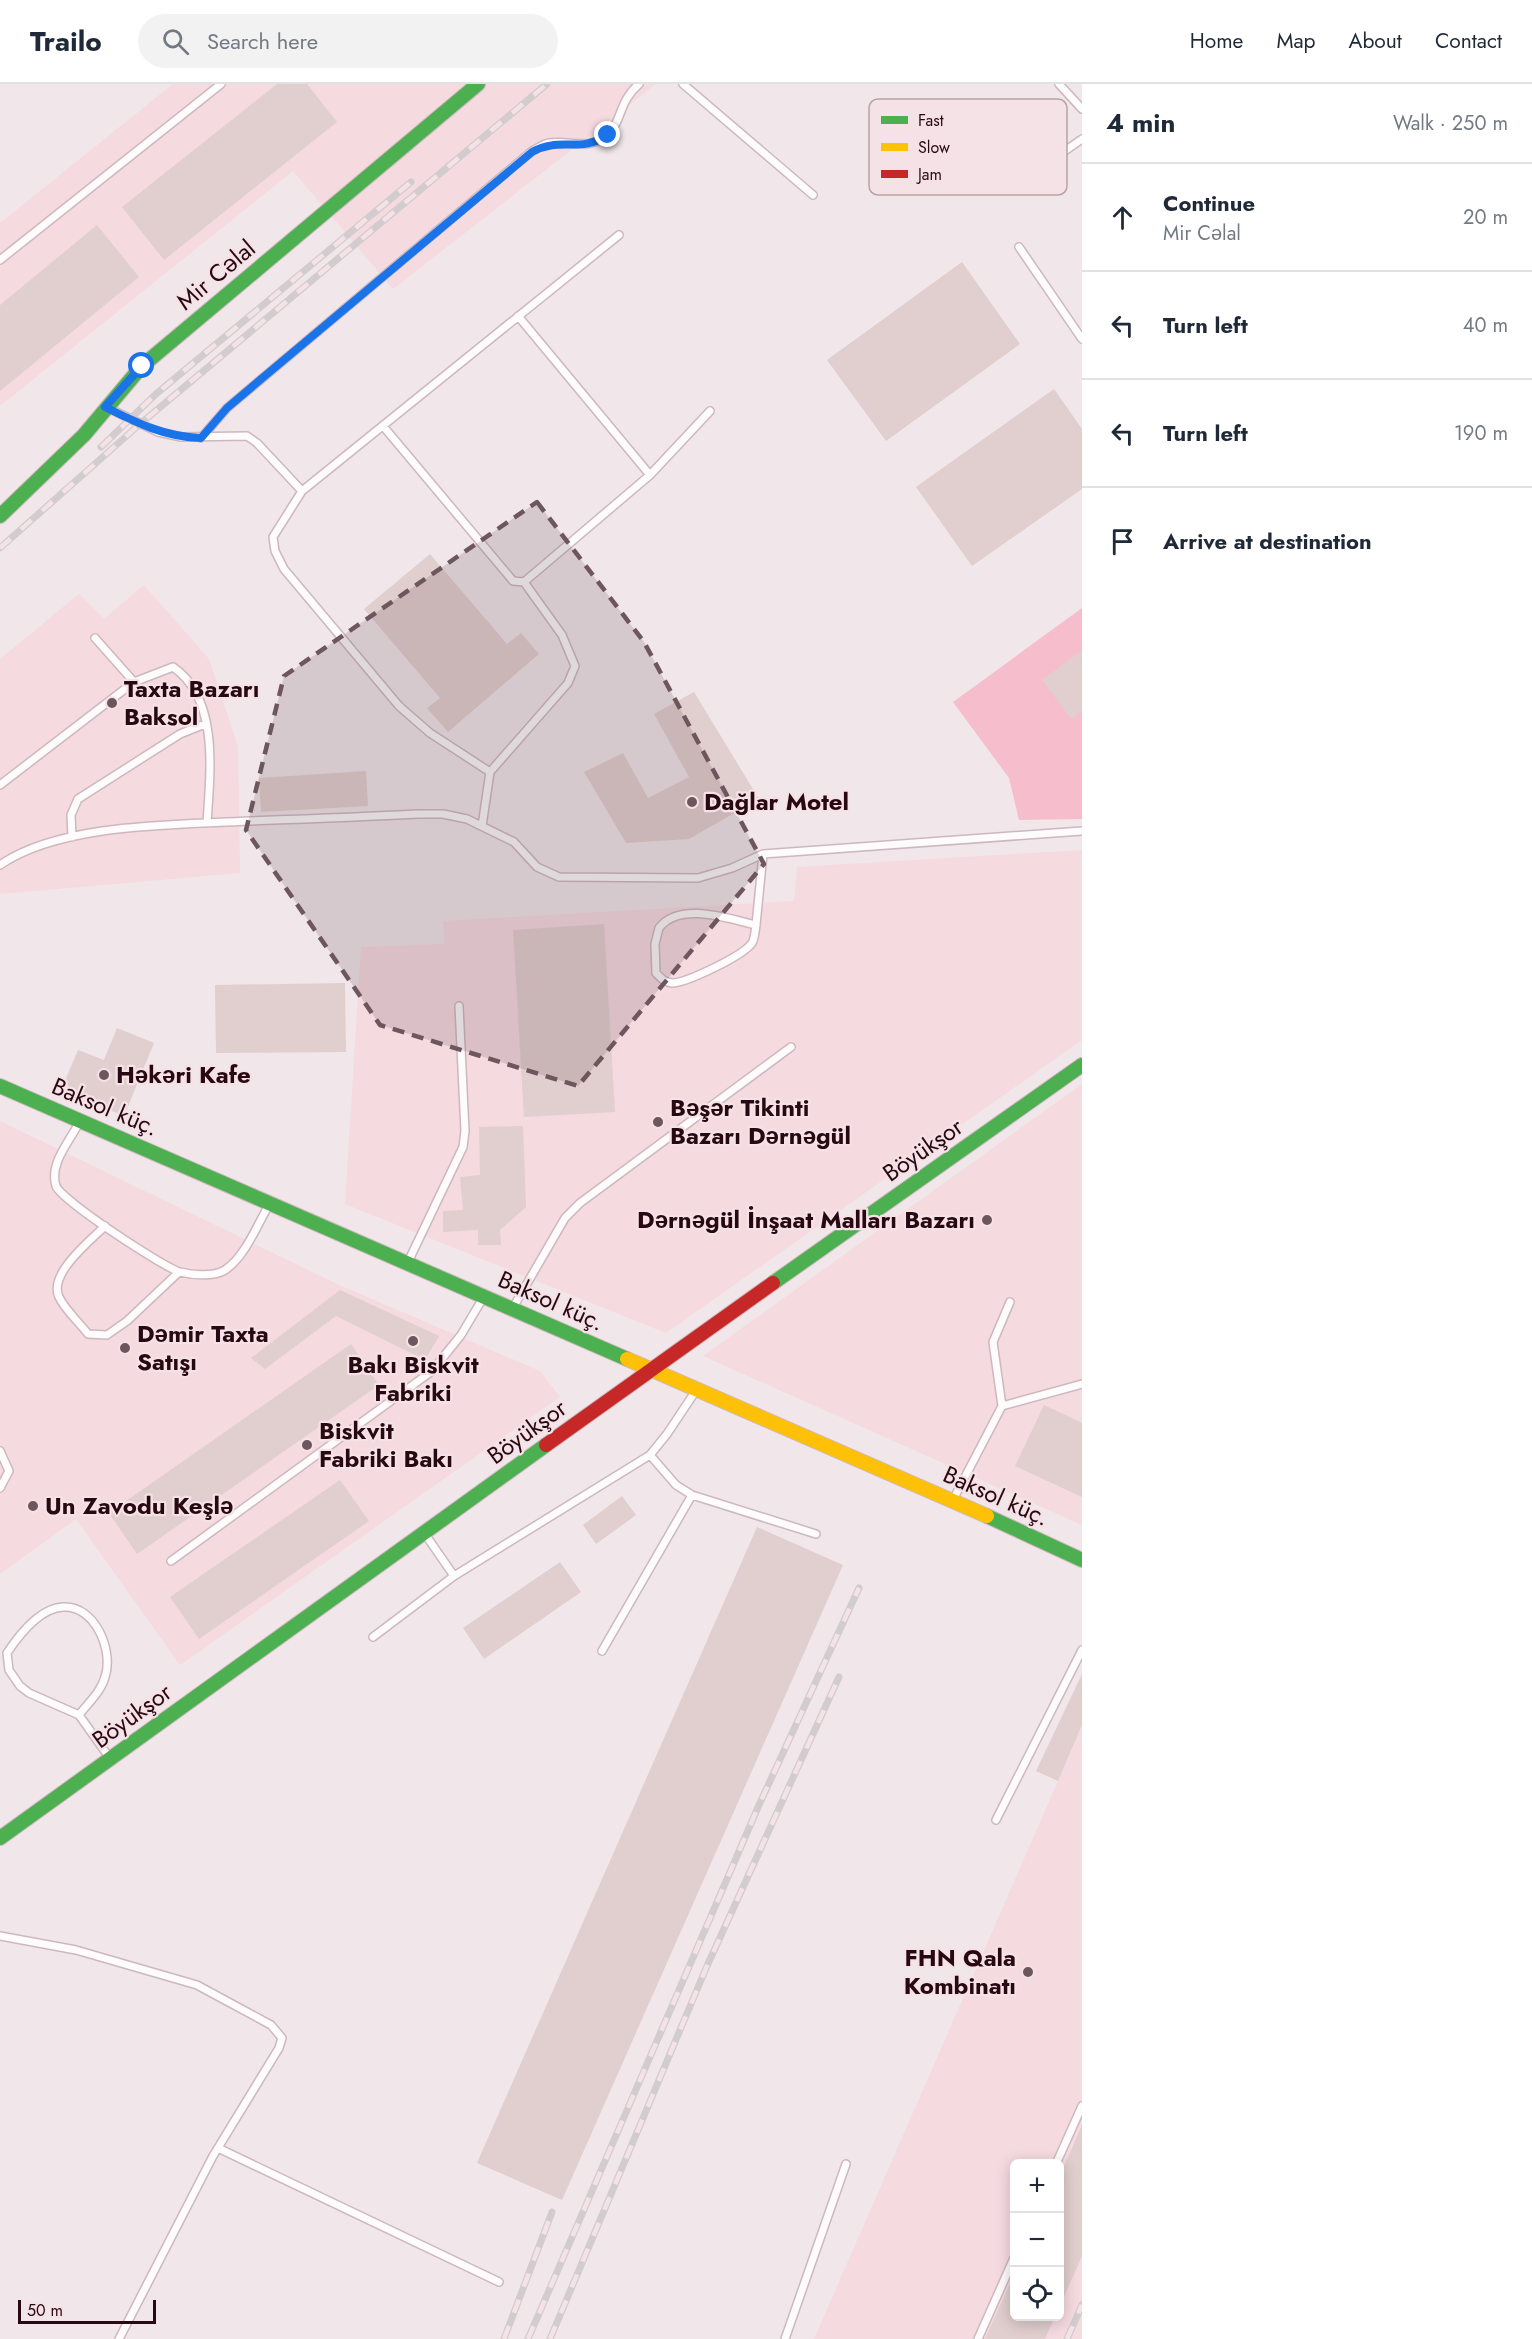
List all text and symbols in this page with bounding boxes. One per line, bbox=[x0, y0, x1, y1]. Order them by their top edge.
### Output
search box bbox=[138, 14, 558, 68]
text: Trailo bbox=[30, 21, 102, 62]
icon: search bbox=[159, 25, 192, 58]
text: Search here bbox=[207, 25, 318, 57]
text: Home bbox=[1190, 26, 1243, 56]
text: Map bbox=[1276, 26, 1316, 56]
text: About bbox=[1349, 26, 1402, 56]
text: Contact bbox=[1435, 26, 1502, 56]
legend bbox=[869, 99, 1067, 195]
text: 4 min bbox=[1106, 104, 1175, 142]
text: Fast bbox=[918, 109, 944, 132]
text: Walk · 250 m bbox=[1393, 109, 1508, 138]
route end bbox=[594, 121, 620, 147]
text: Slow bbox=[918, 136, 950, 159]
text: Jam bbox=[916, 163, 942, 186]
text: Continue bbox=[1163, 187, 1255, 219]
icon: ahead bbox=[1106, 201, 1139, 234]
text: 20 m bbox=[1463, 203, 1508, 232]
text: Mir Cəlal bbox=[1163, 219, 1241, 248]
street label: Mir Cəlal bbox=[169, 231, 263, 318]
icon: left bbox=[1106, 309, 1139, 342]
text: Turn left bbox=[1163, 309, 1248, 341]
text: 40 m bbox=[1463, 311, 1508, 340]
route start bbox=[128, 352, 154, 378]
icon: left bbox=[1106, 417, 1139, 450]
text: Turn left bbox=[1163, 417, 1248, 449]
text: 190 m bbox=[1454, 419, 1508, 448]
icon: arrive bbox=[1106, 525, 1139, 558]
text: Arrive at destination bbox=[1163, 525, 1372, 557]
place label: Taxta Bazarı Baksol bbox=[124, 671, 259, 734]
marker: Taxta Bazarı Baksol bbox=[105, 696, 119, 710]
place label: Dağlar Motel bbox=[704, 784, 849, 819]
marker: Dağlar Motel bbox=[685, 795, 699, 809]
place label: Həkəri Kafe bbox=[116, 1057, 251, 1092]
street label: Baksol küç. bbox=[46, 1068, 164, 1145]
marker: Həkəri Kafe bbox=[97, 1068, 111, 1082]
place label: Bəşər Tikinti Bazarı Dərnəgül bbox=[670, 1090, 851, 1153]
street label: Böyükşor bbox=[875, 1109, 971, 1190]
marker: Bəşər Tikinti Bazarı Dərnəgül bbox=[651, 1115, 665, 1129]
place label: Dərnəgül İnşaat Malları Bazarı bbox=[637, 1202, 975, 1237]
marker: Dərnəgül İnşaat Malları Bazarı bbox=[980, 1213, 994, 1227]
street label: Baksol küç. bbox=[493, 1262, 610, 1339]
place label: Dəmir Taxta Satışı bbox=[137, 1316, 269, 1379]
marker: Bakı Biskvit Fabriki bbox=[406, 1334, 420, 1348]
marker: Dəmir Taxta Satışı bbox=[118, 1341, 132, 1355]
place label: Bakı Biskvit Fabriki bbox=[347, 1347, 479, 1410]
street label: Böyükşor bbox=[480, 1390, 574, 1472]
place label: Biskvit Fabriki Bakı bbox=[319, 1413, 453, 1476]
marker: Biskvit Fabriki Bakı bbox=[300, 1438, 314, 1452]
street label: Baksol küç. bbox=[938, 1457, 1055, 1534]
place label: Un Zavodu Keşlə bbox=[45, 1488, 233, 1523]
marker: Un Zavodu Keşlə bbox=[26, 1499, 40, 1513]
street label: Böyükşor bbox=[85, 1674, 179, 1756]
place label: FHN Qala Kombinatı bbox=[904, 1940, 1016, 2003]
marker: FHN Qala Kombinatı bbox=[1021, 1965, 1035, 1979]
map controls bbox=[1010, 2159, 1064, 2321]
button: + bbox=[1010, 2159, 1064, 2213]
button: − bbox=[1010, 2213, 1064, 2267]
button: locate bbox=[1010, 2267, 1064, 2321]
scale bar bbox=[18, 2297, 156, 2324]
text: 50 m bbox=[27, 2299, 63, 2322]

